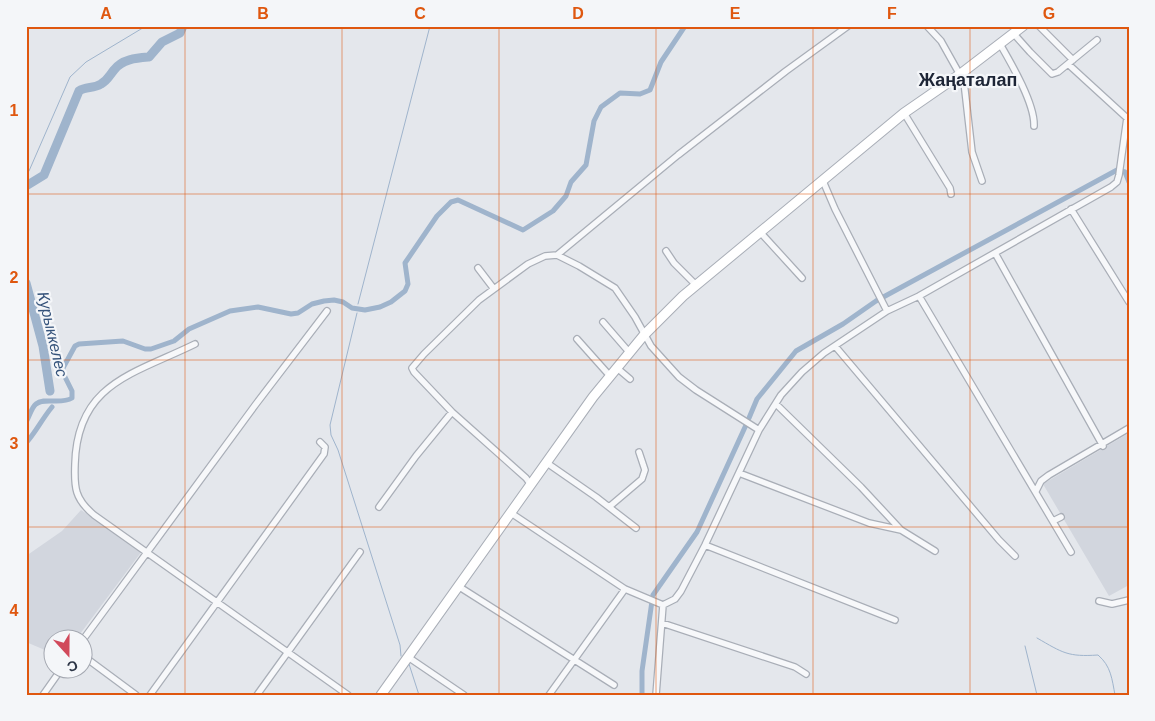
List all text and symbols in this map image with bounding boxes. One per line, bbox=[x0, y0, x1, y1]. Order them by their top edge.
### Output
text: A bbox=[100, 5, 112, 22]
text: B bbox=[257, 5, 269, 22]
text: C bbox=[414, 5, 426, 22]
text: D bbox=[572, 5, 584, 22]
text: E bbox=[730, 5, 741, 22]
text: F bbox=[887, 5, 897, 22]
text: G bbox=[1043, 5, 1055, 22]
district label: Жаңаталап bbox=[918, 70, 1017, 90]
text: 1 bbox=[10, 102, 19, 119]
text: 2 bbox=[10, 269, 19, 286]
water label: Курыккелес bbox=[34, 290, 71, 378]
text: 3 bbox=[10, 435, 19, 452]
text: 4 bbox=[10, 602, 19, 619]
north arrow bbox=[42, 628, 92, 678]
text: С bbox=[65, 657, 80, 675]

